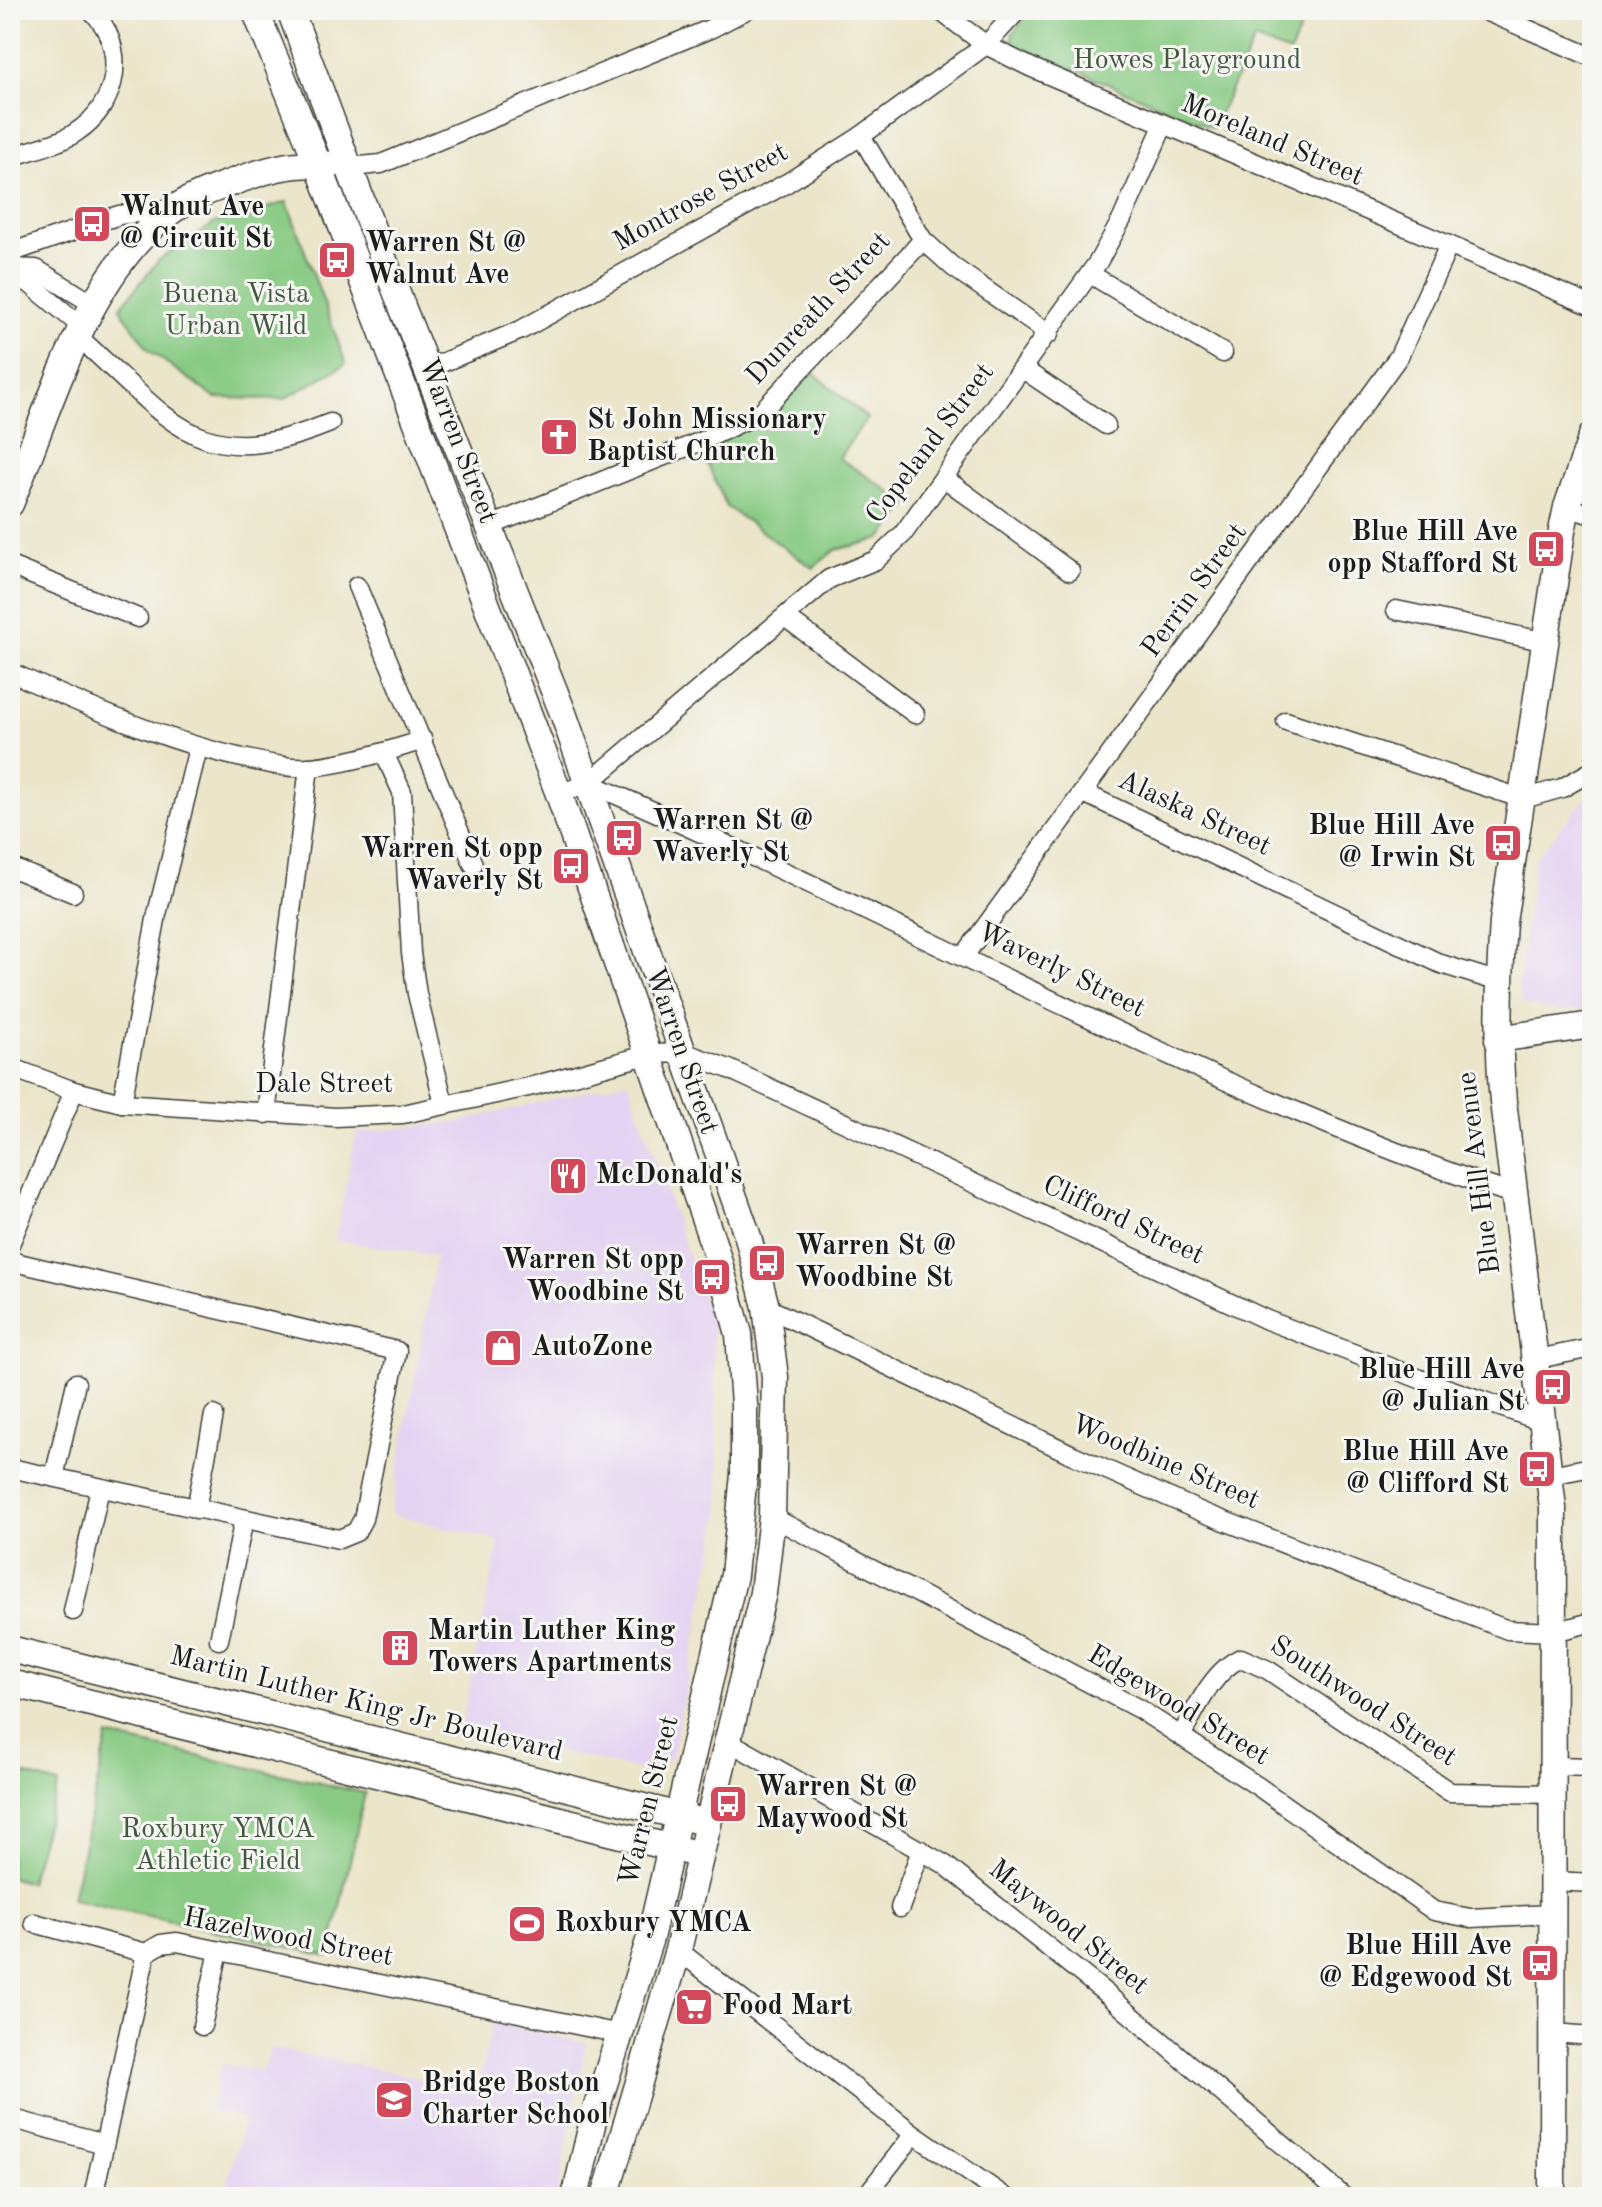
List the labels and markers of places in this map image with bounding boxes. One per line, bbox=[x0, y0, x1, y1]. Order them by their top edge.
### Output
place label: Walnut Ave @ Circuit St bbox=[120, 194, 272, 254]
bus stop icon: Walnut Ave @ Circuit St bbox=[71, 203, 113, 245]
place label: Warren St @ Walnut Ave bbox=[365, 230, 526, 290]
bus stop icon: Warren St @ Walnut Ave bbox=[316, 239, 358, 281]
place label: St John Missionary Baptist Church bbox=[587, 407, 827, 467]
church icon: St John Missionary Baptist Church bbox=[538, 416, 580, 458]
place label: Blue Hill Ave opp Stafford St bbox=[1327, 519, 1518, 579]
bus stop icon: Blue Hill Ave opp Stafford St bbox=[1525, 528, 1567, 570]
place label: Warren St @ Waverly St bbox=[652, 808, 813, 868]
place label: Blue Hill Ave @ Irwin St bbox=[1308, 813, 1475, 873]
bus stop icon: Warren St @ Waverly St bbox=[603, 817, 645, 859]
bus stop icon: Blue Hill Ave @ Irwin St bbox=[1482, 822, 1524, 864]
place label: Warren St opp Waverly St bbox=[360, 836, 543, 896]
bus stop icon: Warren St opp Waverly St bbox=[550, 845, 592, 887]
restaurant icon: McDonald's bbox=[547, 1155, 589, 1197]
place label: McDonald's bbox=[596, 1162, 742, 1190]
place label: Warren St @ Woodbine St bbox=[795, 1233, 956, 1293]
bus stop icon: Warren St @ Woodbine St bbox=[746, 1242, 788, 1284]
place label: Warren St opp Woodbine St bbox=[501, 1247, 684, 1307]
bus stop icon: Warren St opp Woodbine St bbox=[691, 1256, 733, 1298]
shop icon: AutoZone bbox=[482, 1327, 524, 1369]
place label: AutoZone bbox=[531, 1334, 653, 1362]
place label: Blue Hill Ave @ Julian St bbox=[1358, 1357, 1525, 1417]
bus stop icon: Blue Hill Ave @ Julian St bbox=[1532, 1366, 1574, 1408]
place label: Blue Hill Ave @ Clifford St bbox=[1342, 1439, 1509, 1499]
bus stop icon: Blue Hill Ave @ Clifford St bbox=[1516, 1448, 1558, 1490]
place label: Martin Luther King Towers Apartments bbox=[428, 1618, 676, 1678]
building icon: Martin Luther King Towers Apartments bbox=[379, 1627, 421, 1669]
place label: Warren St @ Maywood St bbox=[756, 1774, 917, 1834]
bus stop icon: Warren St @ Maywood St bbox=[707, 1783, 749, 1825]
sports icon: Roxbury YMCA bbox=[506, 1903, 548, 1945]
place label: Roxbury YMCA bbox=[555, 1910, 752, 1938]
place label: Blue Hill Ave @ Edgewood St bbox=[1319, 1933, 1512, 1993]
bus stop icon: Blue Hill Ave @ Edgewood St bbox=[1519, 1942, 1561, 1984]
supermarket icon: Food Mart bbox=[673, 1986, 715, 2028]
place label: Food Mart bbox=[722, 1993, 852, 2021]
place label: Bridge Boston Charter School bbox=[422, 2070, 609, 2130]
school or university icon: Bridge Boston Charter School bbox=[373, 2079, 415, 2121]

